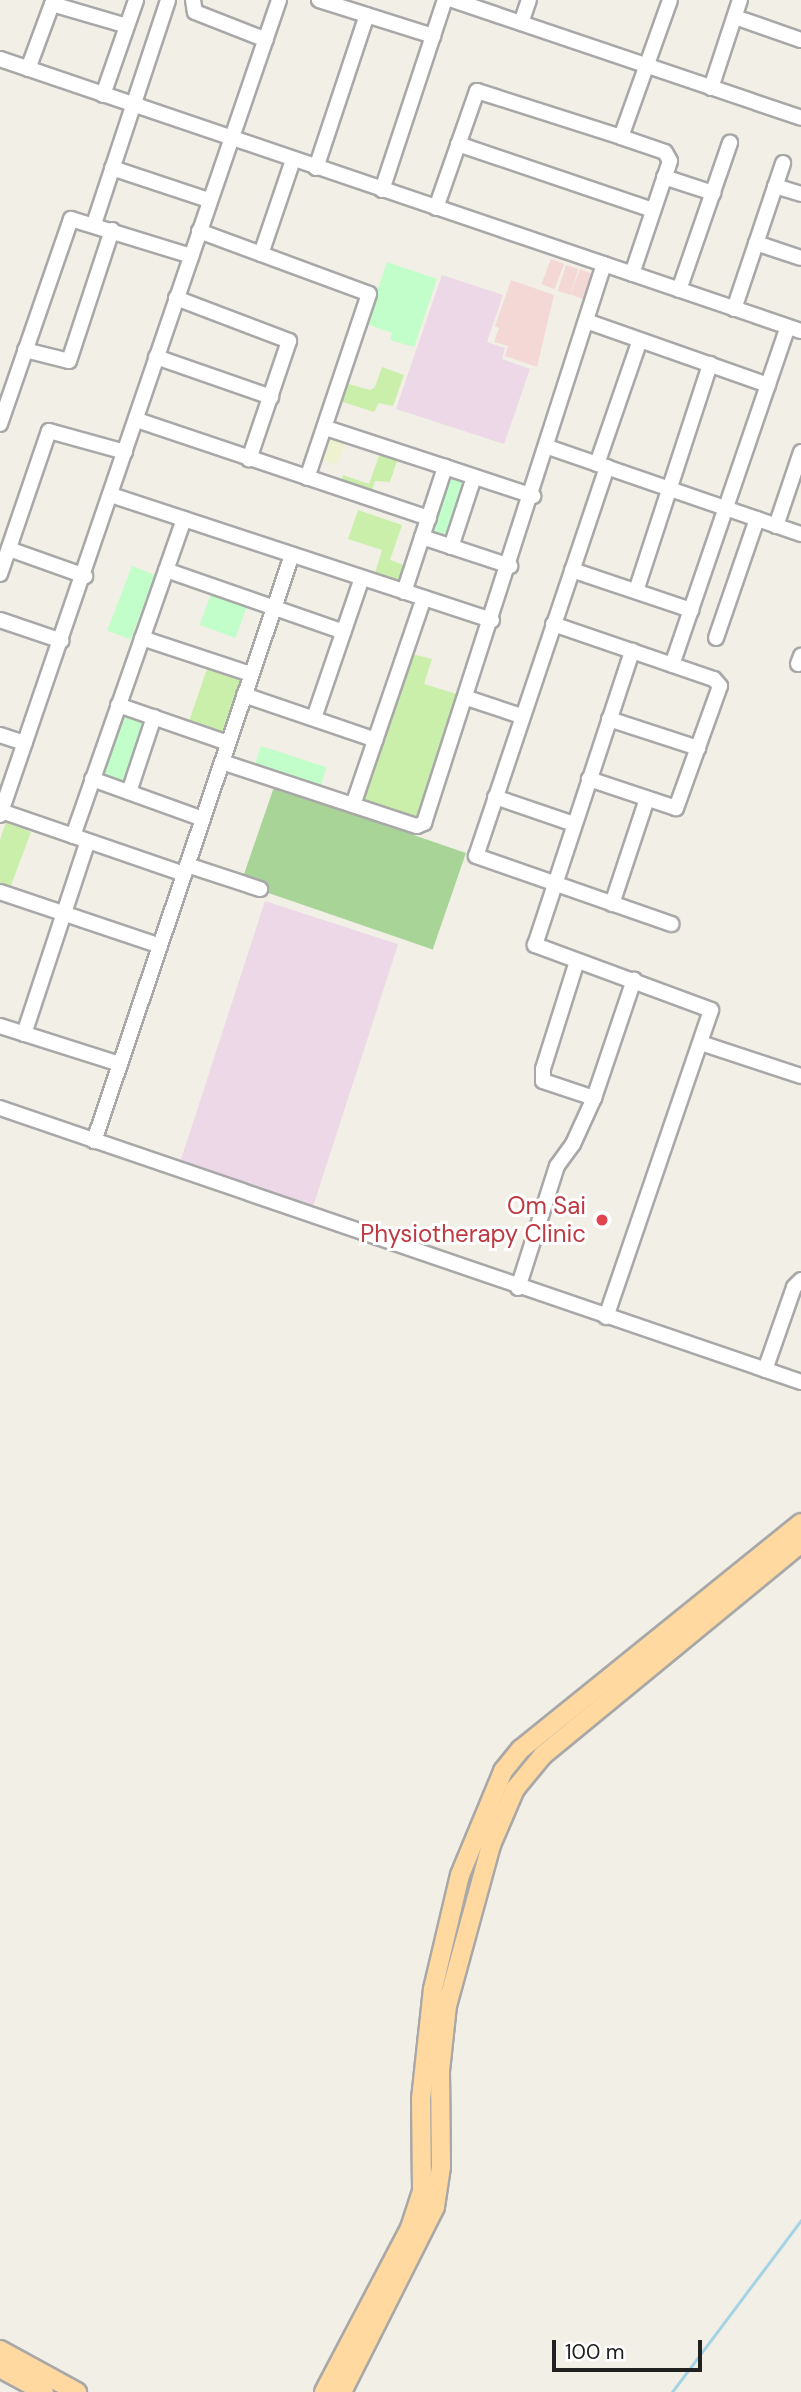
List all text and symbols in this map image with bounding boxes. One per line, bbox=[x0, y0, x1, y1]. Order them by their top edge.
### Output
place label: Om Sai Physiotherapy Clinic bbox=[360, 1192, 586, 1248]
marker: Om Sai Physiotherapy Clinic bbox=[592, 1210, 612, 1230]
scale bar bbox=[556, 2326, 706, 2370]
text: 100 m bbox=[565, 2338, 625, 2366]

